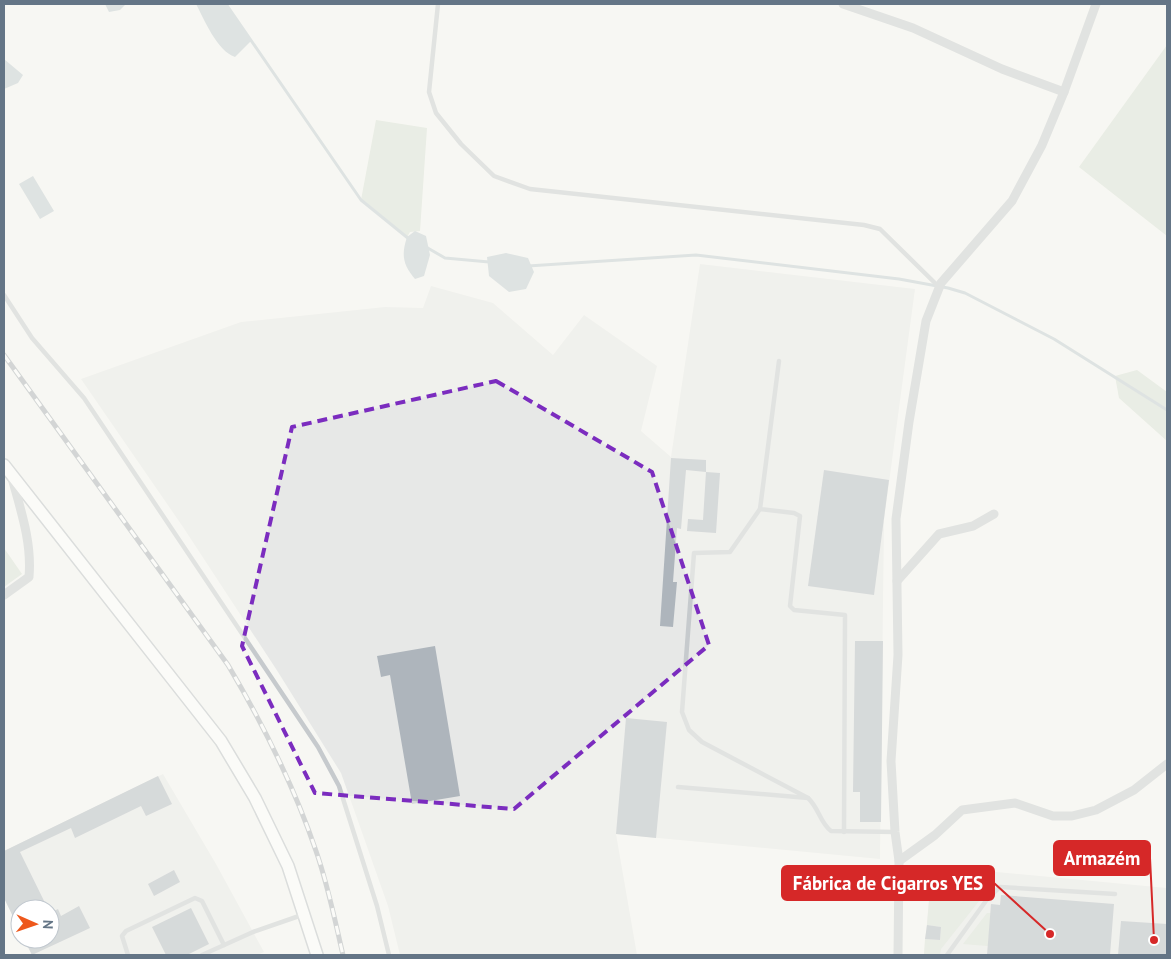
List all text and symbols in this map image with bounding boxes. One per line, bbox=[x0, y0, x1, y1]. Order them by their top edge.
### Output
callout: Armazém bbox=[1054, 841, 1150, 875]
text: Armazém bbox=[1064, 846, 1140, 870]
callout: Fábrica de Cigarros YES bbox=[782, 866, 994, 900]
text: Fábrica de Cigarros YES bbox=[793, 871, 983, 895]
north arrow bbox=[10, 899, 60, 949]
text: N bbox=[39, 920, 57, 929]

